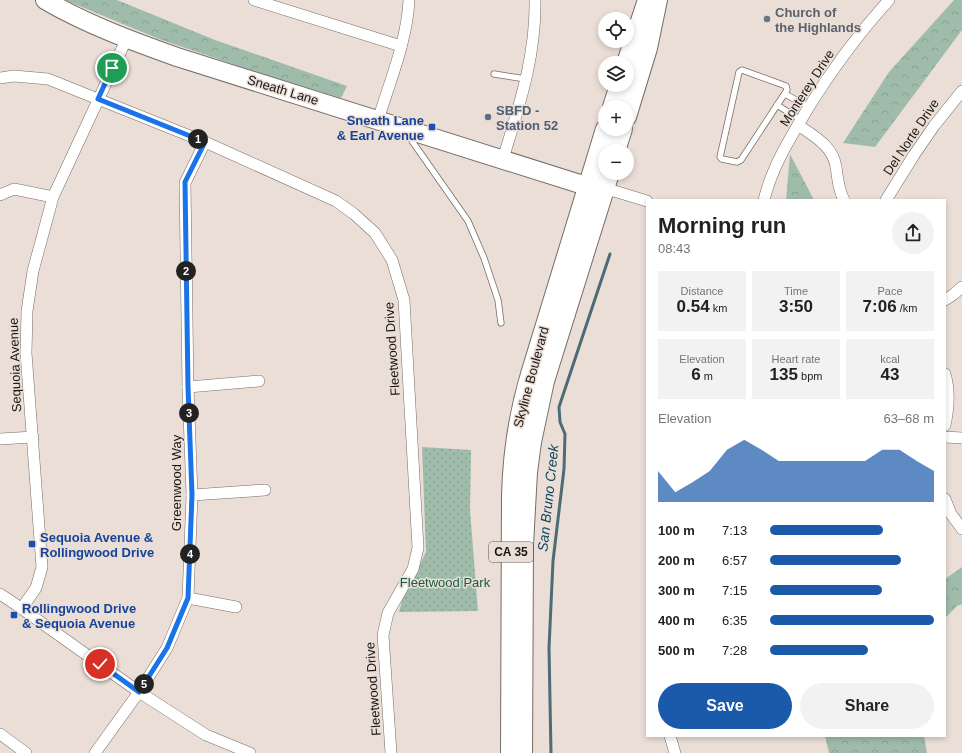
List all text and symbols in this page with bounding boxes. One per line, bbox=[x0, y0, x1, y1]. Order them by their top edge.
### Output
place label: Church of the Highlands bbox=[775, 5, 861, 35]
map controls bbox=[598, 12, 634, 180]
button: locate bbox=[598, 12, 634, 48]
marker: Church of the Highlands bbox=[762, 14, 772, 24]
street label: Monterey Drive bbox=[777, 47, 837, 129]
pin bbox=[95, 51, 129, 85]
button: layers bbox=[598, 56, 634, 92]
icon: arrive bbox=[101, 57, 123, 79]
street label: Sneath Lane bbox=[246, 72, 320, 108]
street label: Del Norte Drive bbox=[880, 96, 942, 178]
button: + bbox=[598, 100, 634, 136]
place label: SBFD - Station 52 bbox=[496, 103, 558, 133]
marker: SBFD - Station 52 bbox=[483, 112, 493, 122]
place label: Sneath Lane & Earl Avenue bbox=[337, 113, 424, 143]
marker: Sneath Lane & Earl Avenue bbox=[427, 122, 437, 132]
pin: 1 bbox=[188, 129, 208, 149]
text: 1 bbox=[195, 133, 201, 145]
button: − bbox=[598, 144, 634, 180]
button: share bbox=[892, 212, 934, 254]
text: Morning run bbox=[658, 213, 786, 238]
text: 08:43 bbox=[658, 241, 691, 256]
pin: 2 bbox=[176, 261, 196, 281]
text: 2 bbox=[183, 265, 189, 277]
text: Distance bbox=[681, 285, 723, 297]
text: Time bbox=[784, 285, 808, 297]
text: Pace bbox=[877, 285, 903, 297]
text: 0.54 bbox=[677, 297, 710, 316]
text: 3:50 bbox=[779, 297, 813, 316]
text: 7:06 bbox=[863, 297, 897, 316]
street label: Fleetwood Drive bbox=[381, 302, 403, 396]
text: km bbox=[710, 302, 727, 314]
text: /km bbox=[897, 302, 917, 314]
street label: Sequoia Avenue bbox=[6, 318, 24, 412]
street label: Skyline Boulevard bbox=[510, 325, 552, 429]
text: Elevation bbox=[679, 353, 725, 365]
text: Heart rate bbox=[772, 353, 820, 365]
text: kcal bbox=[880, 353, 900, 365]
text: 6 bbox=[691, 365, 701, 384]
text: 135 bbox=[770, 365, 798, 384]
text: 43 bbox=[881, 365, 899, 384]
text: m bbox=[701, 370, 713, 382]
text: bpm bbox=[798, 370, 822, 382]
pin: 3 bbox=[179, 403, 199, 423]
text: 3 bbox=[186, 407, 192, 419]
text: Elevation bbox=[658, 411, 711, 426]
text: 63–68 m bbox=[883, 411, 934, 426]
street label: Greenwood Way bbox=[169, 434, 184, 531]
water label: San Bruno Creek bbox=[534, 443, 562, 552]
text: 100 m bbox=[658, 523, 695, 538]
text: 7:13 bbox=[722, 523, 747, 538]
place label: Sequoia Avenue & Rollingwood Drive bbox=[40, 530, 154, 560]
marker: Sequoia Avenue & Rollingwood Drive bbox=[27, 539, 37, 549]
road number: CA 35 bbox=[489, 542, 533, 562]
pin: 4 bbox=[180, 544, 200, 564]
text: 4 bbox=[187, 548, 193, 560]
text: 200 m bbox=[658, 553, 695, 568]
text: 6:57 bbox=[722, 553, 747, 568]
park label: Fleetwood Park bbox=[400, 575, 491, 590]
text: 300 m bbox=[658, 583, 695, 598]
text: 7:15 bbox=[722, 583, 747, 598]
place label: Rollingwood Drive & Sequoia Avenue bbox=[22, 601, 136, 631]
marker: Rollingwood Drive & Sequoia Avenue bbox=[9, 610, 19, 620]
text: 400 m bbox=[658, 613, 695, 628]
text: 6:35 bbox=[722, 613, 747, 628]
street label: Fleetwood Drive bbox=[362, 642, 384, 736]
text: 500 m bbox=[658, 643, 695, 658]
text: 7:28 bbox=[722, 643, 747, 658]
pin bbox=[83, 647, 117, 681]
icon: check bbox=[89, 653, 111, 675]
pin: 5 bbox=[134, 674, 154, 694]
text: 5 bbox=[141, 678, 147, 690]
button: Save bbox=[658, 683, 792, 729]
button: Share bbox=[800, 683, 934, 729]

